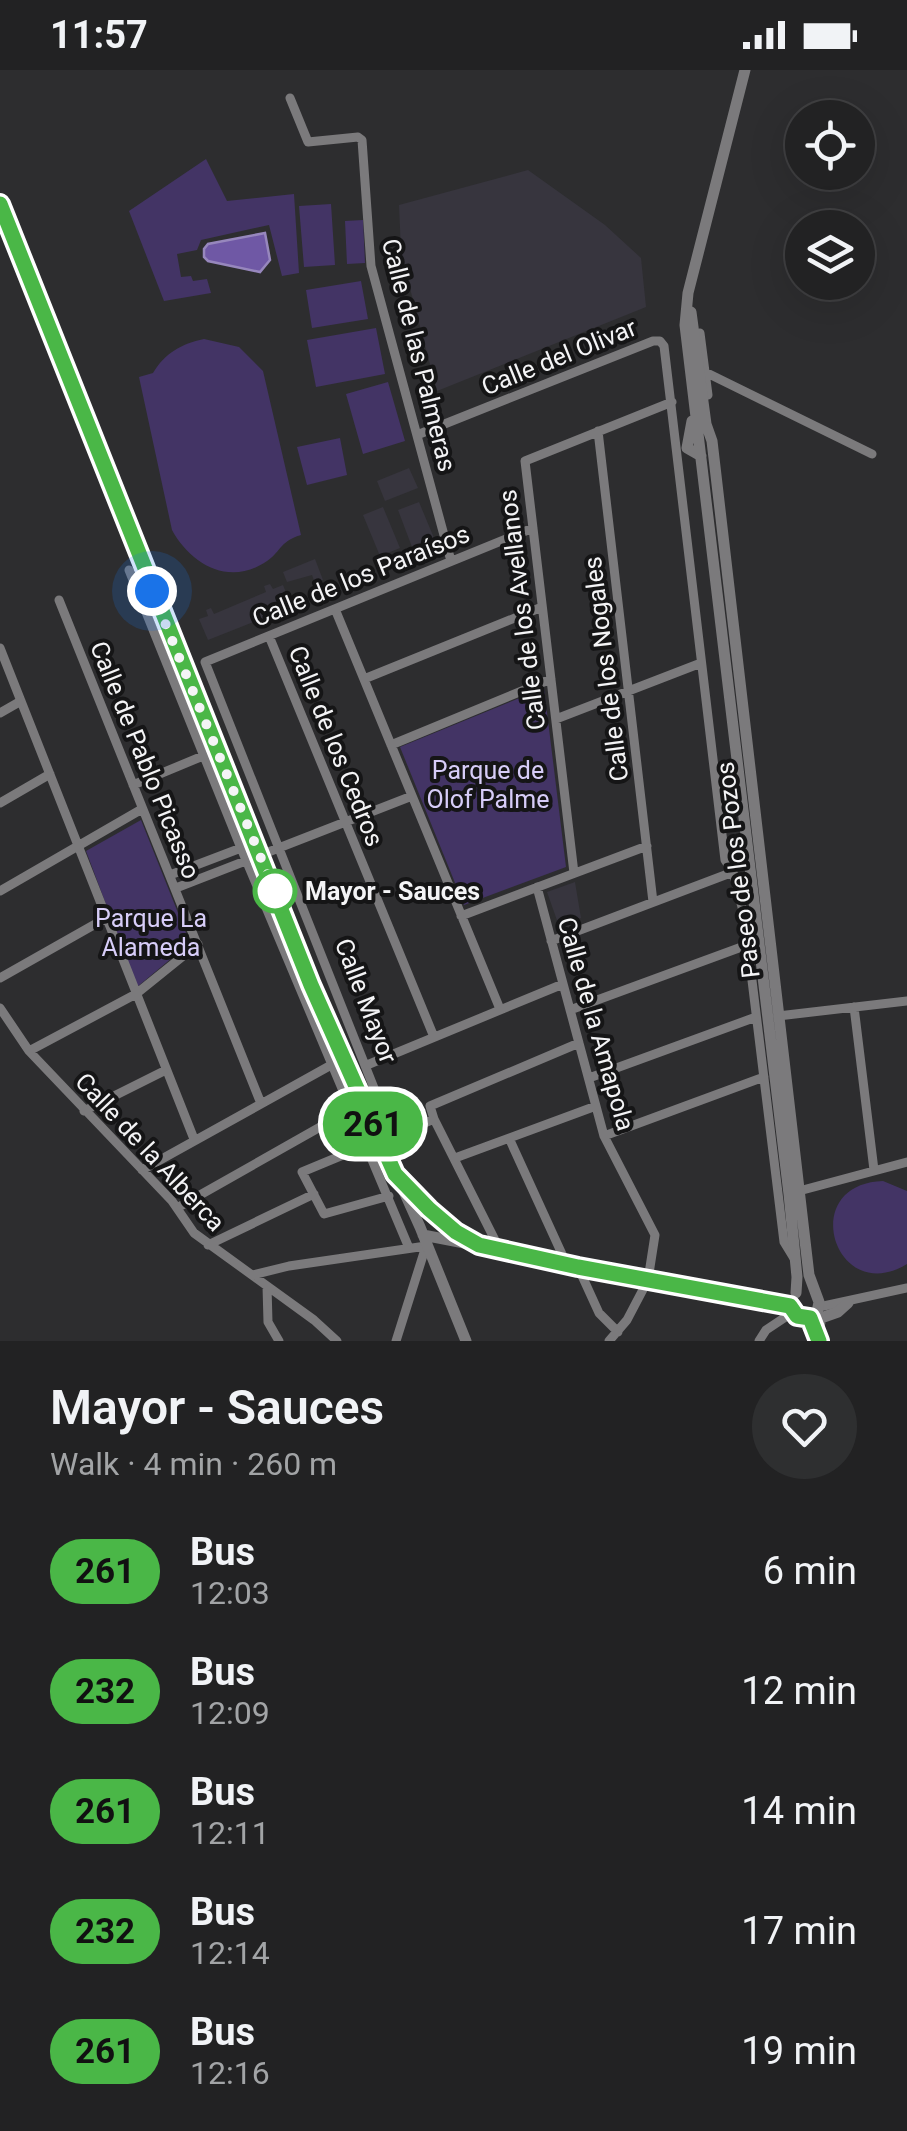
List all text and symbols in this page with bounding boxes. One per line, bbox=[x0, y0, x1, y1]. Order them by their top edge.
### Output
text: 11:57 bbox=[50, 13, 148, 57]
map controls bbox=[785, 100, 875, 300]
button: locate bbox=[785, 100, 875, 190]
button: layers bbox=[785, 210, 875, 300]
street label: Calle de las Palmeras bbox=[376, 236, 462, 474]
street label: Calle del Olivar bbox=[477, 313, 641, 401]
street label: Calle de los Avellanos bbox=[493, 488, 551, 732]
street label: Calle de los Paraísos bbox=[248, 519, 474, 633]
street label: Calle de los Nogales bbox=[578, 555, 634, 783]
your location bbox=[127, 566, 177, 616]
street label: Calle de Pablo Picasso bbox=[84, 637, 206, 883]
street label: Calle de los Cedros bbox=[283, 642, 389, 850]
park label: Parque de Olof Palme bbox=[427, 756, 549, 814]
street label: Paseo de los Pozos bbox=[710, 760, 766, 980]
marker: Mayor - Sauces bbox=[254, 870, 296, 912]
place label: Mayor - Sauces bbox=[305, 877, 480, 906]
park label: Parque La Alameda bbox=[95, 904, 207, 962]
street label: Calle de la Amapola bbox=[552, 914, 640, 1134]
street label: Calle Mayor bbox=[329, 935, 403, 1068]
street label: Calle de la Alberca bbox=[69, 1067, 231, 1237]
line badge: 261 bbox=[316, 1092, 430, 1156]
text: 261 bbox=[343, 1104, 403, 1145]
button: heart bbox=[752, 1374, 857, 1479]
text: Mayor - Sauces bbox=[50, 1379, 384, 1436]
text: Walk · 4 min · 260 m bbox=[50, 1445, 337, 1483]
text: Bus bbox=[190, 1530, 255, 1574]
text: 6 min bbox=[763, 1549, 857, 1593]
text: 261 bbox=[75, 1551, 135, 1592]
text: 12:03 bbox=[190, 1574, 270, 1612]
text: Bus bbox=[190, 1650, 255, 1694]
text: 12 min bbox=[741, 1669, 857, 1713]
text: 232 bbox=[75, 1671, 135, 1712]
text: 12:09 bbox=[190, 1694, 270, 1732]
text: Bus bbox=[190, 1770, 255, 1814]
text: 14 min bbox=[741, 1789, 857, 1833]
text: 261 bbox=[75, 1791, 135, 1832]
text: 12:11 bbox=[190, 1814, 270, 1852]
text: Bus bbox=[190, 1890, 255, 1934]
text: 17 min bbox=[741, 1909, 857, 1953]
text: 232 bbox=[75, 1911, 135, 1952]
text: 12:14 bbox=[190, 1934, 270, 1972]
text: Bus bbox=[190, 2010, 255, 2054]
text: 19 min bbox=[741, 2029, 857, 2073]
text: 261 bbox=[75, 2031, 135, 2072]
text: 12:16 bbox=[190, 2054, 270, 2092]

